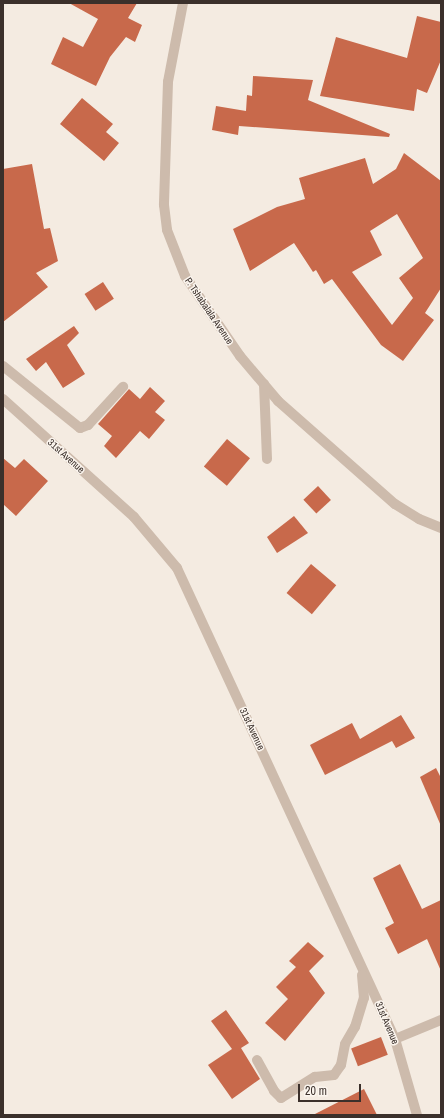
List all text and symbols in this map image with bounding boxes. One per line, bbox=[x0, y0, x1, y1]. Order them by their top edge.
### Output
street label: P. Tshabalala Avenue bbox=[182, 275, 236, 347]
street label: 31st Avenue bbox=[45, 436, 87, 476]
street label: 31st Avenue bbox=[237, 706, 267, 752]
street label: 31st Avenue bbox=[373, 1000, 401, 1046]
scale bar bbox=[300, 1076, 363, 1102]
text: 20 m bbox=[305, 1083, 327, 1099]

